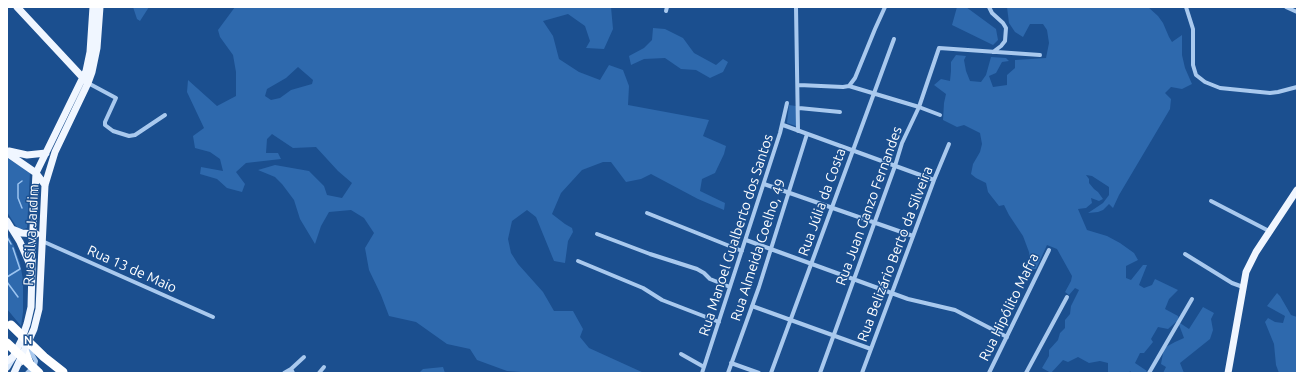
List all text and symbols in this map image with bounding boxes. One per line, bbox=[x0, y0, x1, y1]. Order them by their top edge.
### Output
street label: Rua Juan Ganzo Fernandes bbox=[832, 124, 906, 288]
street label: Rua Manoel Gualberto dos Santos bbox=[695, 132, 777, 338]
street label: Rua Júlia da Costa bbox=[795, 146, 849, 258]
street label: Rua Belizário Berto da Silveira bbox=[854, 164, 936, 344]
street label: Rua Almeida Coelho, 49 bbox=[727, 177, 789, 323]
street label: Rua Silva Jardim bbox=[20, 184, 42, 286]
street label: Rua 13 de Maio bbox=[85, 242, 179, 296]
street label: Rua Hipólito Mafra bbox=[976, 250, 1042, 364]
north arrow bbox=[8, 332, 48, 372]
text: N bbox=[24, 334, 32, 346]

